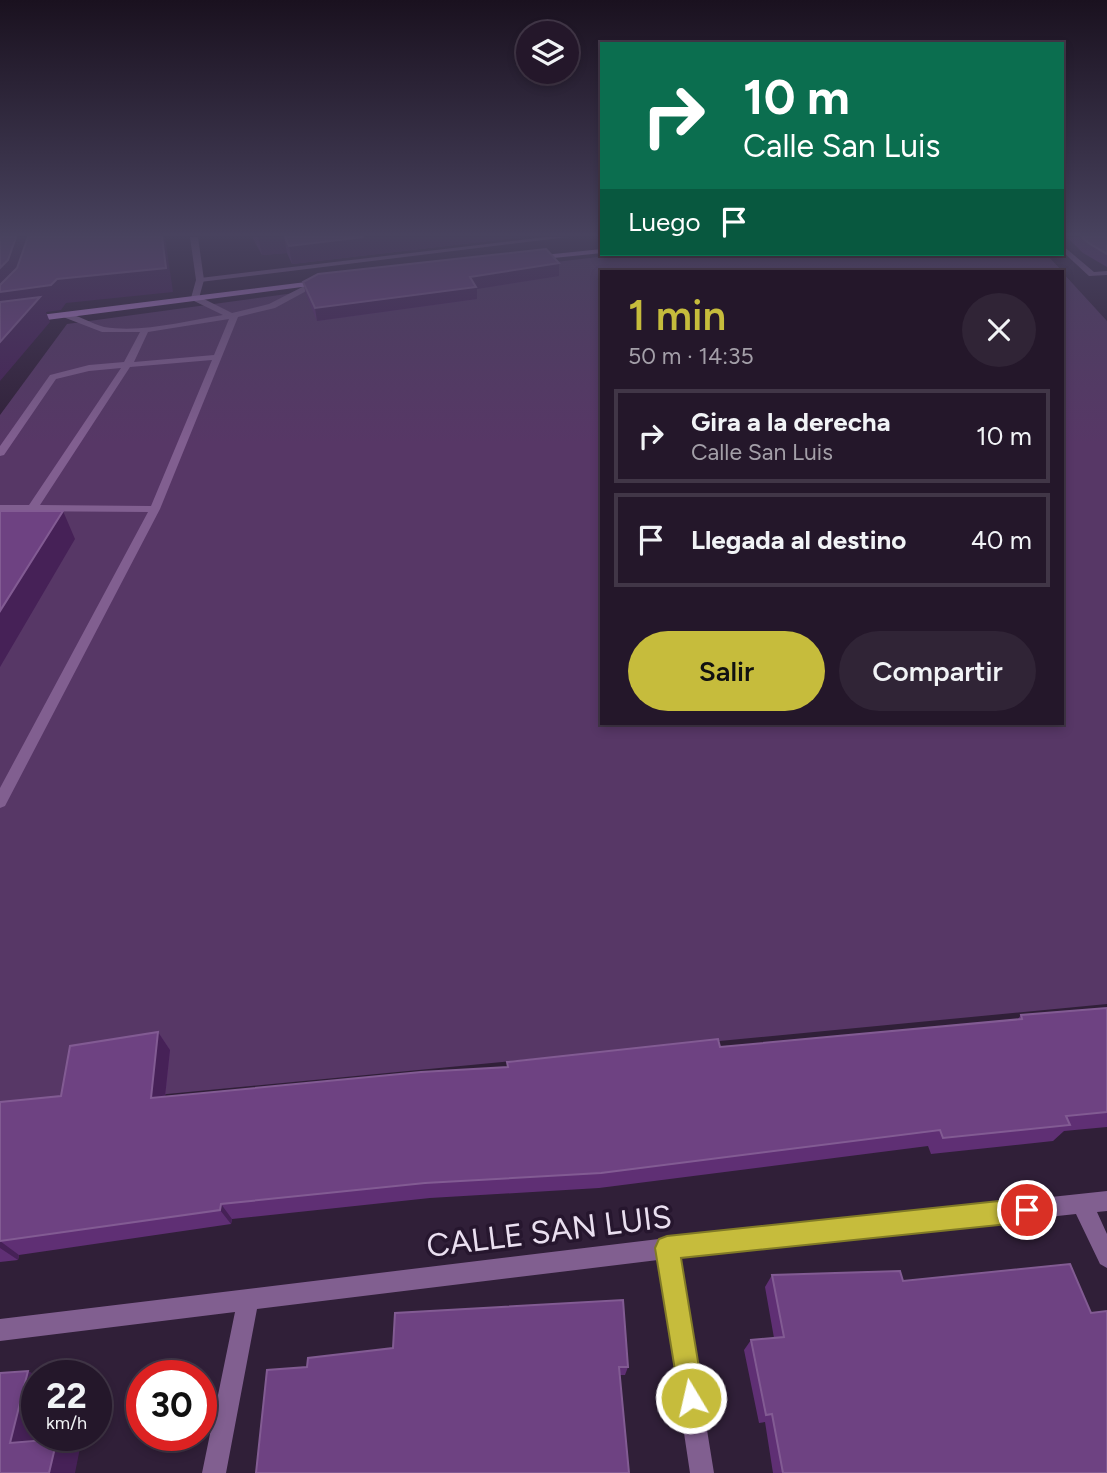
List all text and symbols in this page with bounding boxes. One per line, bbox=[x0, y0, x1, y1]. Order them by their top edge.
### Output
map controls bbox=[516, 21, 579, 84]
button: layers bbox=[516, 21, 579, 84]
text: 10 m bbox=[743, 67, 850, 126]
icon: right bbox=[628, 70, 719, 161]
text: Calle San Luis bbox=[743, 127, 940, 165]
icon: arrive bbox=[715, 203, 753, 241]
text: Luego bbox=[628, 206, 701, 238]
text: 1 min bbox=[628, 290, 726, 341]
button: close bbox=[962, 293, 1036, 367]
text: 50 m · 14:35 bbox=[628, 342, 754, 370]
text: Gira a la derecha bbox=[691, 406, 891, 438]
icon: right bbox=[632, 417, 670, 455]
text: 10 m bbox=[976, 420, 1032, 452]
text: Calle San Luis bbox=[691, 438, 833, 466]
icon: arrive bbox=[632, 521, 670, 559]
text: Llegada al destino bbox=[691, 524, 906, 556]
text: 40 m bbox=[971, 524, 1032, 556]
button: Salir bbox=[628, 631, 825, 711]
button: Compartir bbox=[839, 631, 1036, 711]
pin bbox=[997, 1180, 1057, 1240]
icon: arrive bbox=[1008, 1191, 1046, 1229]
street label: CALLE SAN LUIS bbox=[424, 1197, 674, 1265]
speed limit sign: 30 bbox=[126, 1360, 217, 1451]
position arrow bbox=[654, 1361, 728, 1435]
text: 22 bbox=[46, 1375, 87, 1417]
text: km/h bbox=[46, 1412, 87, 1434]

